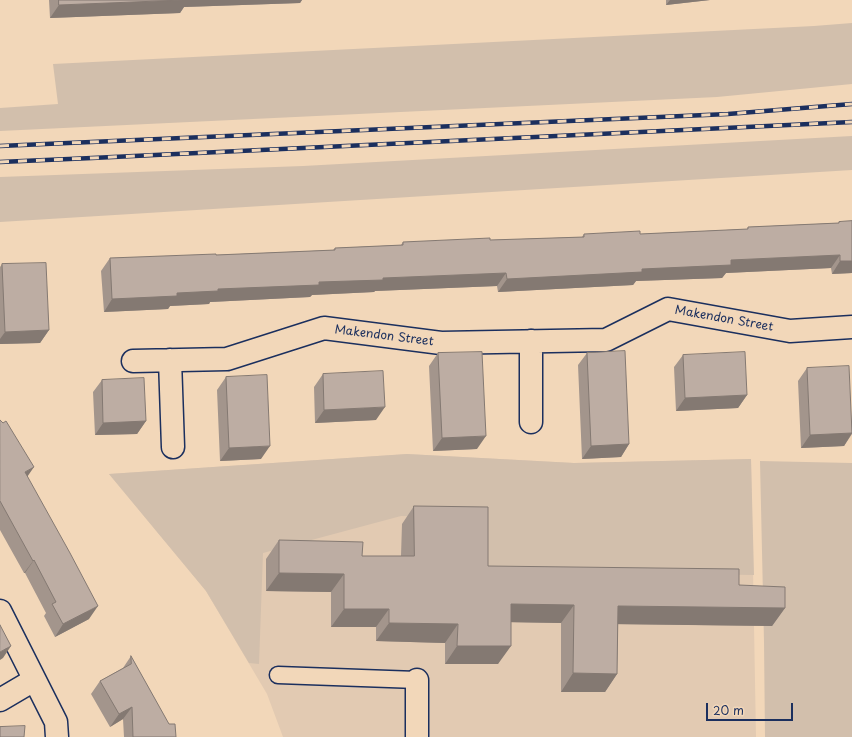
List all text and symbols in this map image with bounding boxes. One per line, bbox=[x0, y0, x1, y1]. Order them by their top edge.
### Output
street label: Makendon Street bbox=[674, 303, 774, 335]
street label: Makendon Street bbox=[334, 323, 434, 349]
scale bar bbox=[708, 695, 795, 721]
text: 20 m bbox=[713, 701, 744, 719]

